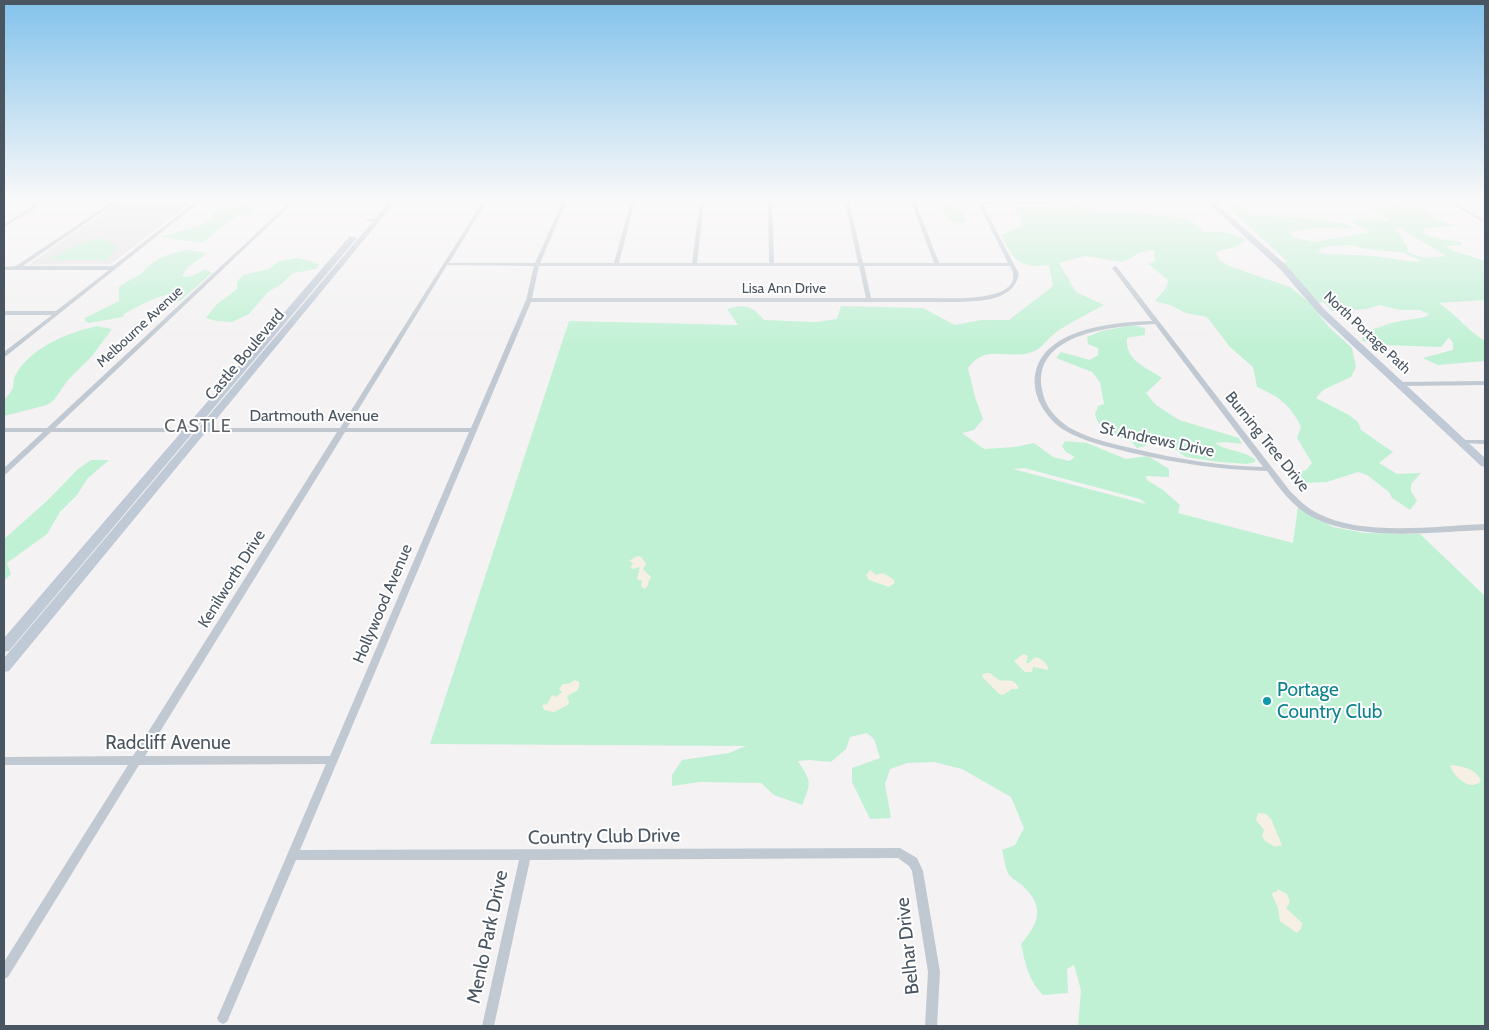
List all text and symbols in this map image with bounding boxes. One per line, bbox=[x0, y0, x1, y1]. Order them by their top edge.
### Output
street label: Lisa Ann Drive bbox=[742, 281, 826, 297]
street label: Melbourne Avenue bbox=[94, 283, 186, 371]
street label: North Portage Path bbox=[1320, 288, 1414, 378]
street label: Castle Boulevard bbox=[201, 306, 289, 404]
street label: Burning Tree Drive bbox=[1221, 388, 1313, 496]
street label: Dartmouth Avenue bbox=[249, 406, 379, 426]
district label: CASTLE bbox=[164, 416, 232, 438]
street label: St Andrews Drive bbox=[1098, 418, 1216, 462]
street label: Kenilworth Drive bbox=[194, 527, 270, 631]
street label: Hollywood Avenue bbox=[349, 541, 417, 667]
place label: Portage Country Club bbox=[1277, 679, 1382, 723]
marker: Portage Country Club bbox=[1261, 695, 1273, 707]
street label: Radcliff Avenue bbox=[105, 732, 231, 754]
street label: Country Club Drive bbox=[528, 824, 680, 850]
street label: Menlo Park Drive bbox=[463, 868, 513, 1006]
street label: Belhar Drive bbox=[892, 896, 924, 996]

